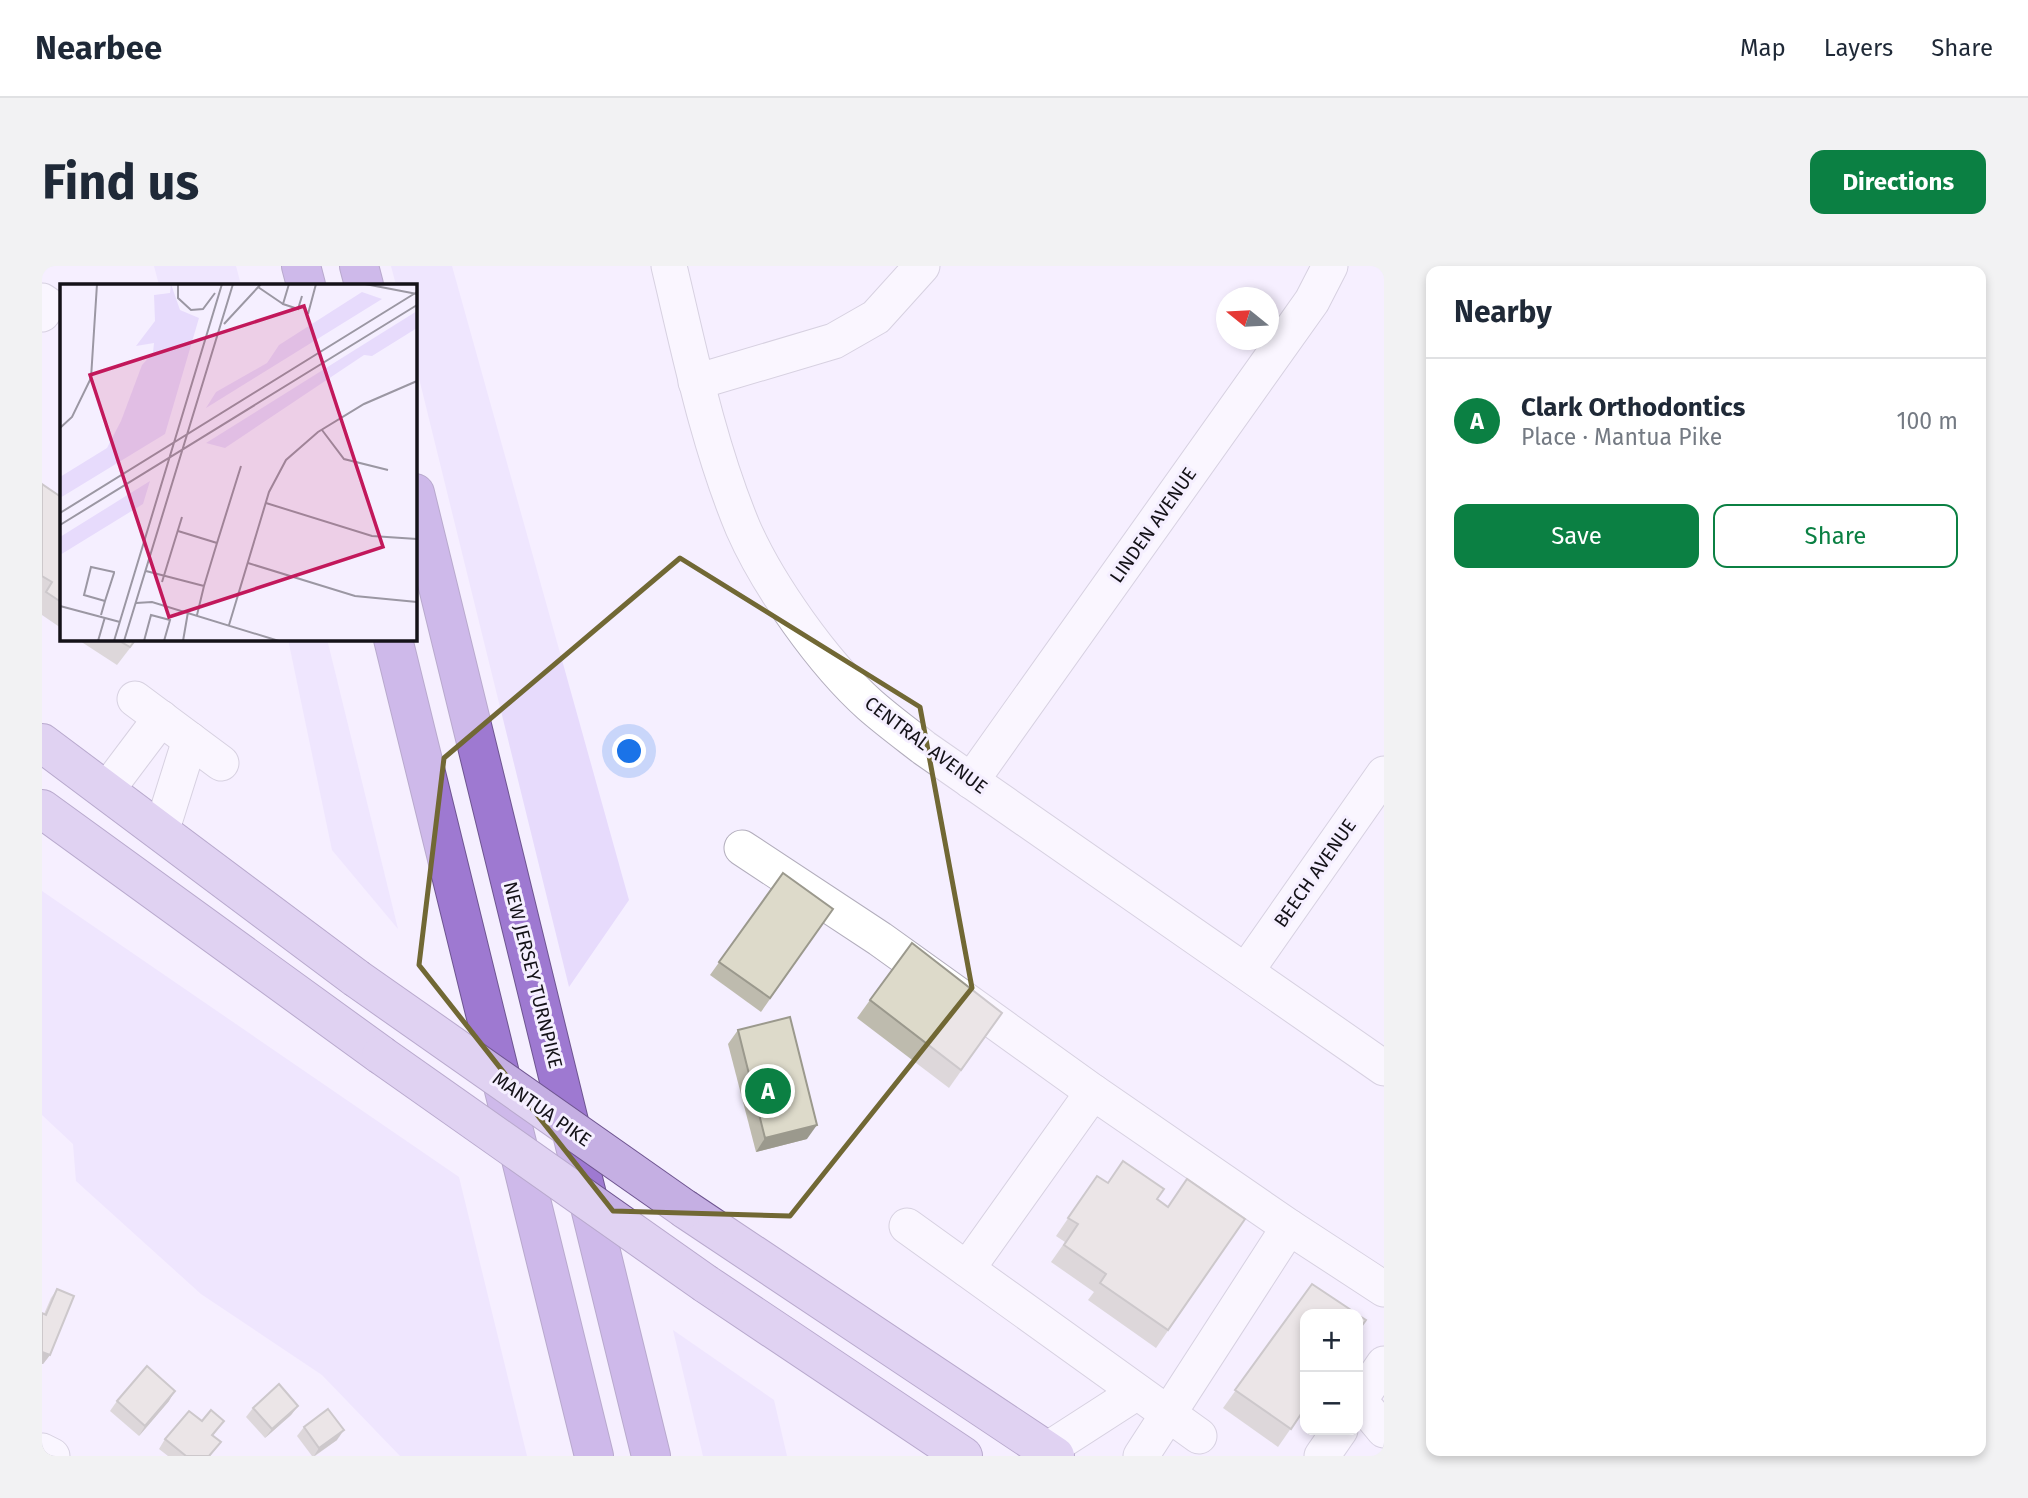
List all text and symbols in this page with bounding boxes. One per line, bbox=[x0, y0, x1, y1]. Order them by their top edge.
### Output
text: Nearbee bbox=[35, 28, 162, 68]
text: Map bbox=[1740, 34, 1786, 62]
text: Layers bbox=[1824, 34, 1893, 62]
text: Share bbox=[1931, 34, 1993, 62]
button: Directions bbox=[1810, 150, 1986, 214]
text: Find us bbox=[42, 153, 199, 212]
inset map bbox=[60, 284, 416, 640]
north arrow bbox=[1216, 287, 1279, 350]
text: Nearby bbox=[1454, 294, 1552, 330]
text: Clark Orthodontics bbox=[1521, 392, 1745, 423]
text: A bbox=[1470, 407, 1484, 435]
text: 100 m bbox=[1897, 407, 1958, 435]
text: Place · Mantua Pike bbox=[1521, 423, 1722, 451]
street label: LINDEN AVENUE bbox=[1105, 463, 1201, 587]
button: Save bbox=[1454, 504, 1699, 568]
button: Share bbox=[1713, 504, 1958, 568]
street label: CENTRAL AVENUE bbox=[860, 691, 992, 799]
your location bbox=[612, 734, 646, 768]
street label: BEECH AVENUE bbox=[1269, 814, 1361, 932]
street label: NEW JERSEY TURNPIKE bbox=[499, 879, 567, 1071]
pin: A bbox=[745, 1065, 791, 1117]
street label: MANTUA PIKE bbox=[488, 1067, 596, 1151]
map controls bbox=[1300, 1309, 1363, 1435]
button: + bbox=[1300, 1309, 1363, 1372]
button: − bbox=[1300, 1372, 1363, 1435]

